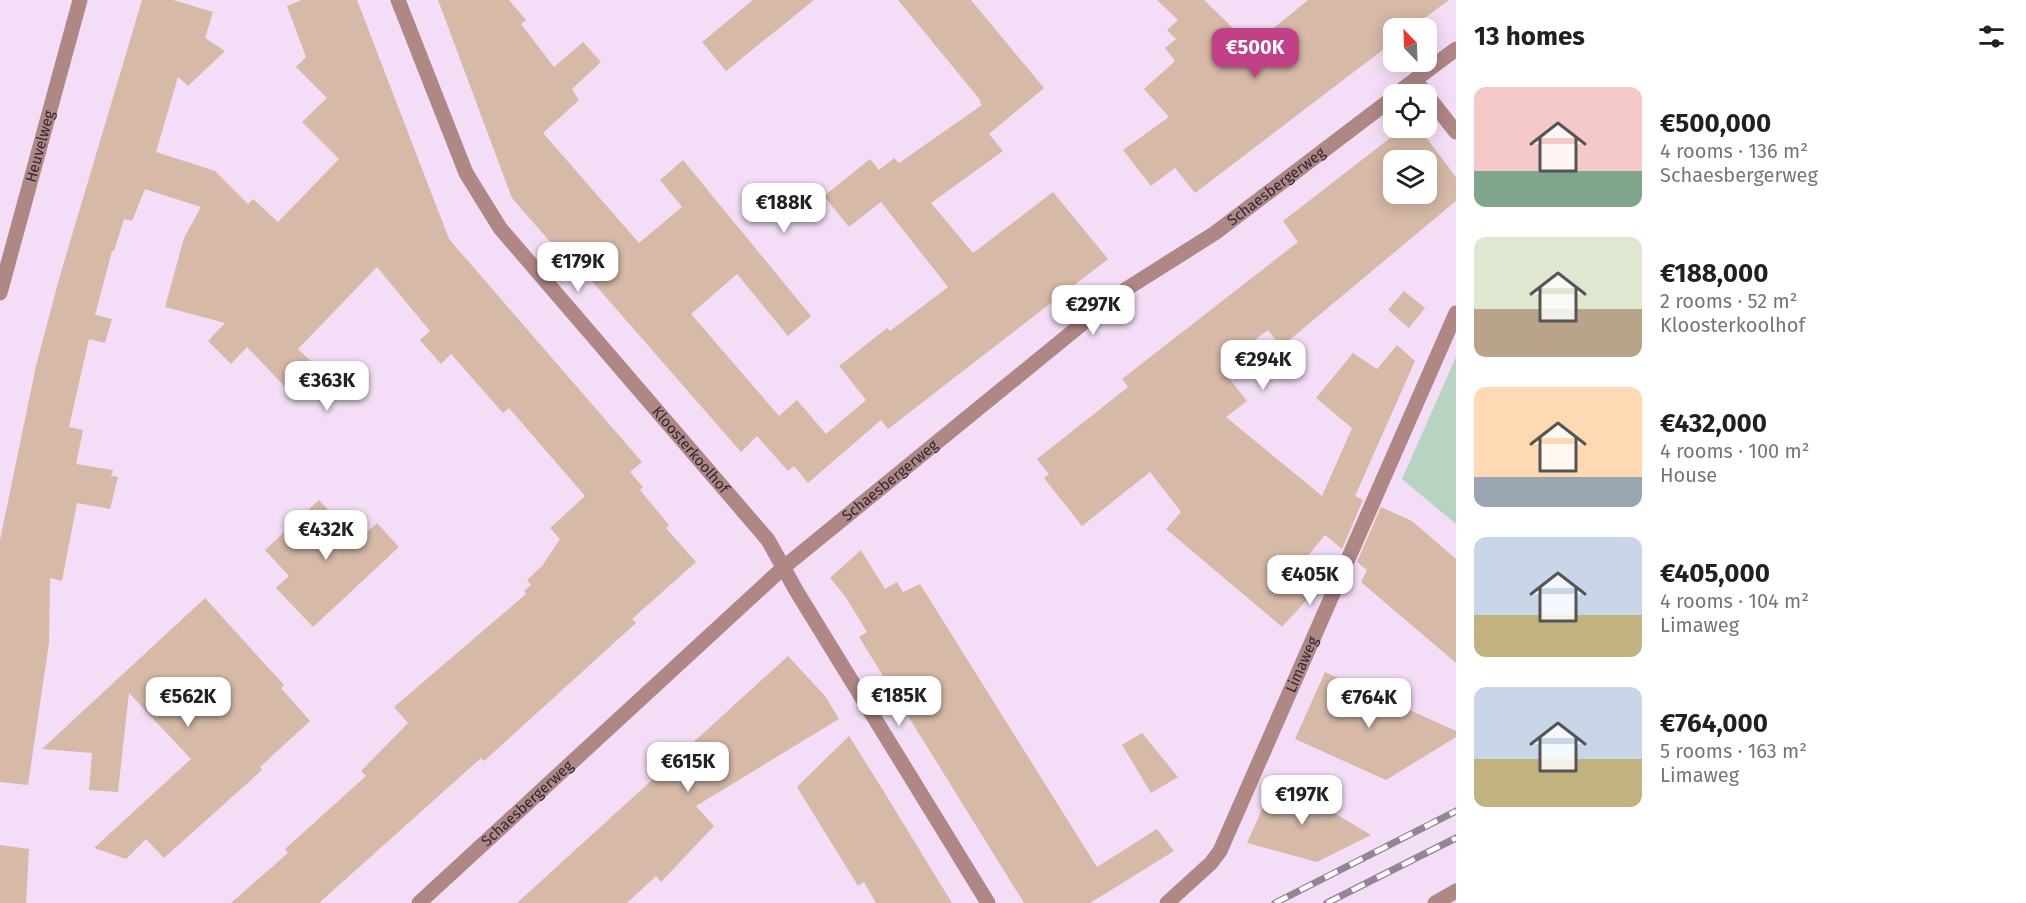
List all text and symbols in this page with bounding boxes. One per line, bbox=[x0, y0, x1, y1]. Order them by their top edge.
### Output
north arrow bbox=[1383, 18, 1437, 72]
map controls bbox=[1383, 18, 1437, 204]
icon: filters bbox=[1975, 20, 2008, 53]
text: 13 homes bbox=[1474, 21, 1585, 52]
pin: €500K bbox=[1213, 28, 1297, 79]
text: €500K bbox=[1226, 35, 1284, 59]
button: locate bbox=[1383, 84, 1437, 138]
street label: Heuvelweg bbox=[22, 108, 58, 184]
text: €500,000 bbox=[1660, 108, 1771, 139]
icon: home bbox=[1522, 111, 1594, 183]
text: 4 rooms · 136 m² bbox=[1660, 139, 1808, 163]
street label: Schaesbergerweg bbox=[1224, 143, 1329, 229]
button: layers bbox=[1383, 150, 1437, 204]
text: Schaesbergerweg bbox=[1660, 163, 1818, 187]
pin: €188K bbox=[742, 183, 826, 234]
text: €188K bbox=[756, 190, 812, 214]
pin: €179K bbox=[536, 242, 620, 293]
text: €179K bbox=[551, 249, 605, 273]
text: €188,000 bbox=[1660, 258, 1768, 289]
icon: home bbox=[1522, 261, 1594, 333]
pin: €297K bbox=[1051, 285, 1135, 336]
text: 2 rooms · 52 m² bbox=[1660, 289, 1798, 313]
text: €297K bbox=[1066, 292, 1120, 316]
text: Kloosterkoolhof bbox=[1660, 313, 1805, 337]
pin: €294K bbox=[1221, 340, 1305, 391]
text: €294K bbox=[1235, 347, 1291, 371]
pin: €363K bbox=[285, 361, 369, 412]
text: €363K bbox=[299, 368, 355, 392]
street label: Kloosterkoolhof bbox=[648, 403, 734, 498]
text: €432,000 bbox=[1660, 408, 1767, 439]
icon: home bbox=[1522, 411, 1594, 483]
street label: Schaesbergerweg bbox=[838, 436, 942, 525]
text: 4 rooms · 100 m² bbox=[1660, 439, 1810, 463]
text: House bbox=[1660, 463, 1717, 487]
pin: €432K bbox=[284, 510, 368, 561]
text: €432K bbox=[298, 517, 354, 541]
pin: €405K bbox=[1268, 555, 1352, 606]
text: €405,000 bbox=[1660, 558, 1770, 589]
icon: home bbox=[1522, 561, 1594, 633]
text: €405K bbox=[1281, 562, 1339, 586]
text: 4 rooms · 104 m² bbox=[1660, 589, 1809, 613]
text: Limaweg bbox=[1660, 613, 1739, 637]
street label: Limaweg bbox=[1282, 634, 1322, 695]
pin: €185K bbox=[857, 676, 941, 727]
pin: €562K bbox=[146, 677, 230, 728]
pin: €764K bbox=[1327, 678, 1411, 729]
text: €185K bbox=[871, 683, 927, 707]
text: €562K bbox=[160, 684, 216, 708]
text: €764K bbox=[1341, 685, 1397, 709]
text: €764,000 bbox=[1660, 708, 1768, 739]
icon: home bbox=[1522, 711, 1594, 783]
text: 5 rooms · 163 m² bbox=[1660, 739, 1807, 763]
pin: €615K bbox=[646, 742, 730, 793]
text: €615K bbox=[661, 749, 715, 773]
street label: Schaesbergerweg bbox=[477, 757, 577, 850]
text: Limaweg bbox=[1660, 763, 1739, 787]
pin: €197K bbox=[1260, 775, 1344, 826]
text: €197K bbox=[1275, 782, 1329, 806]

